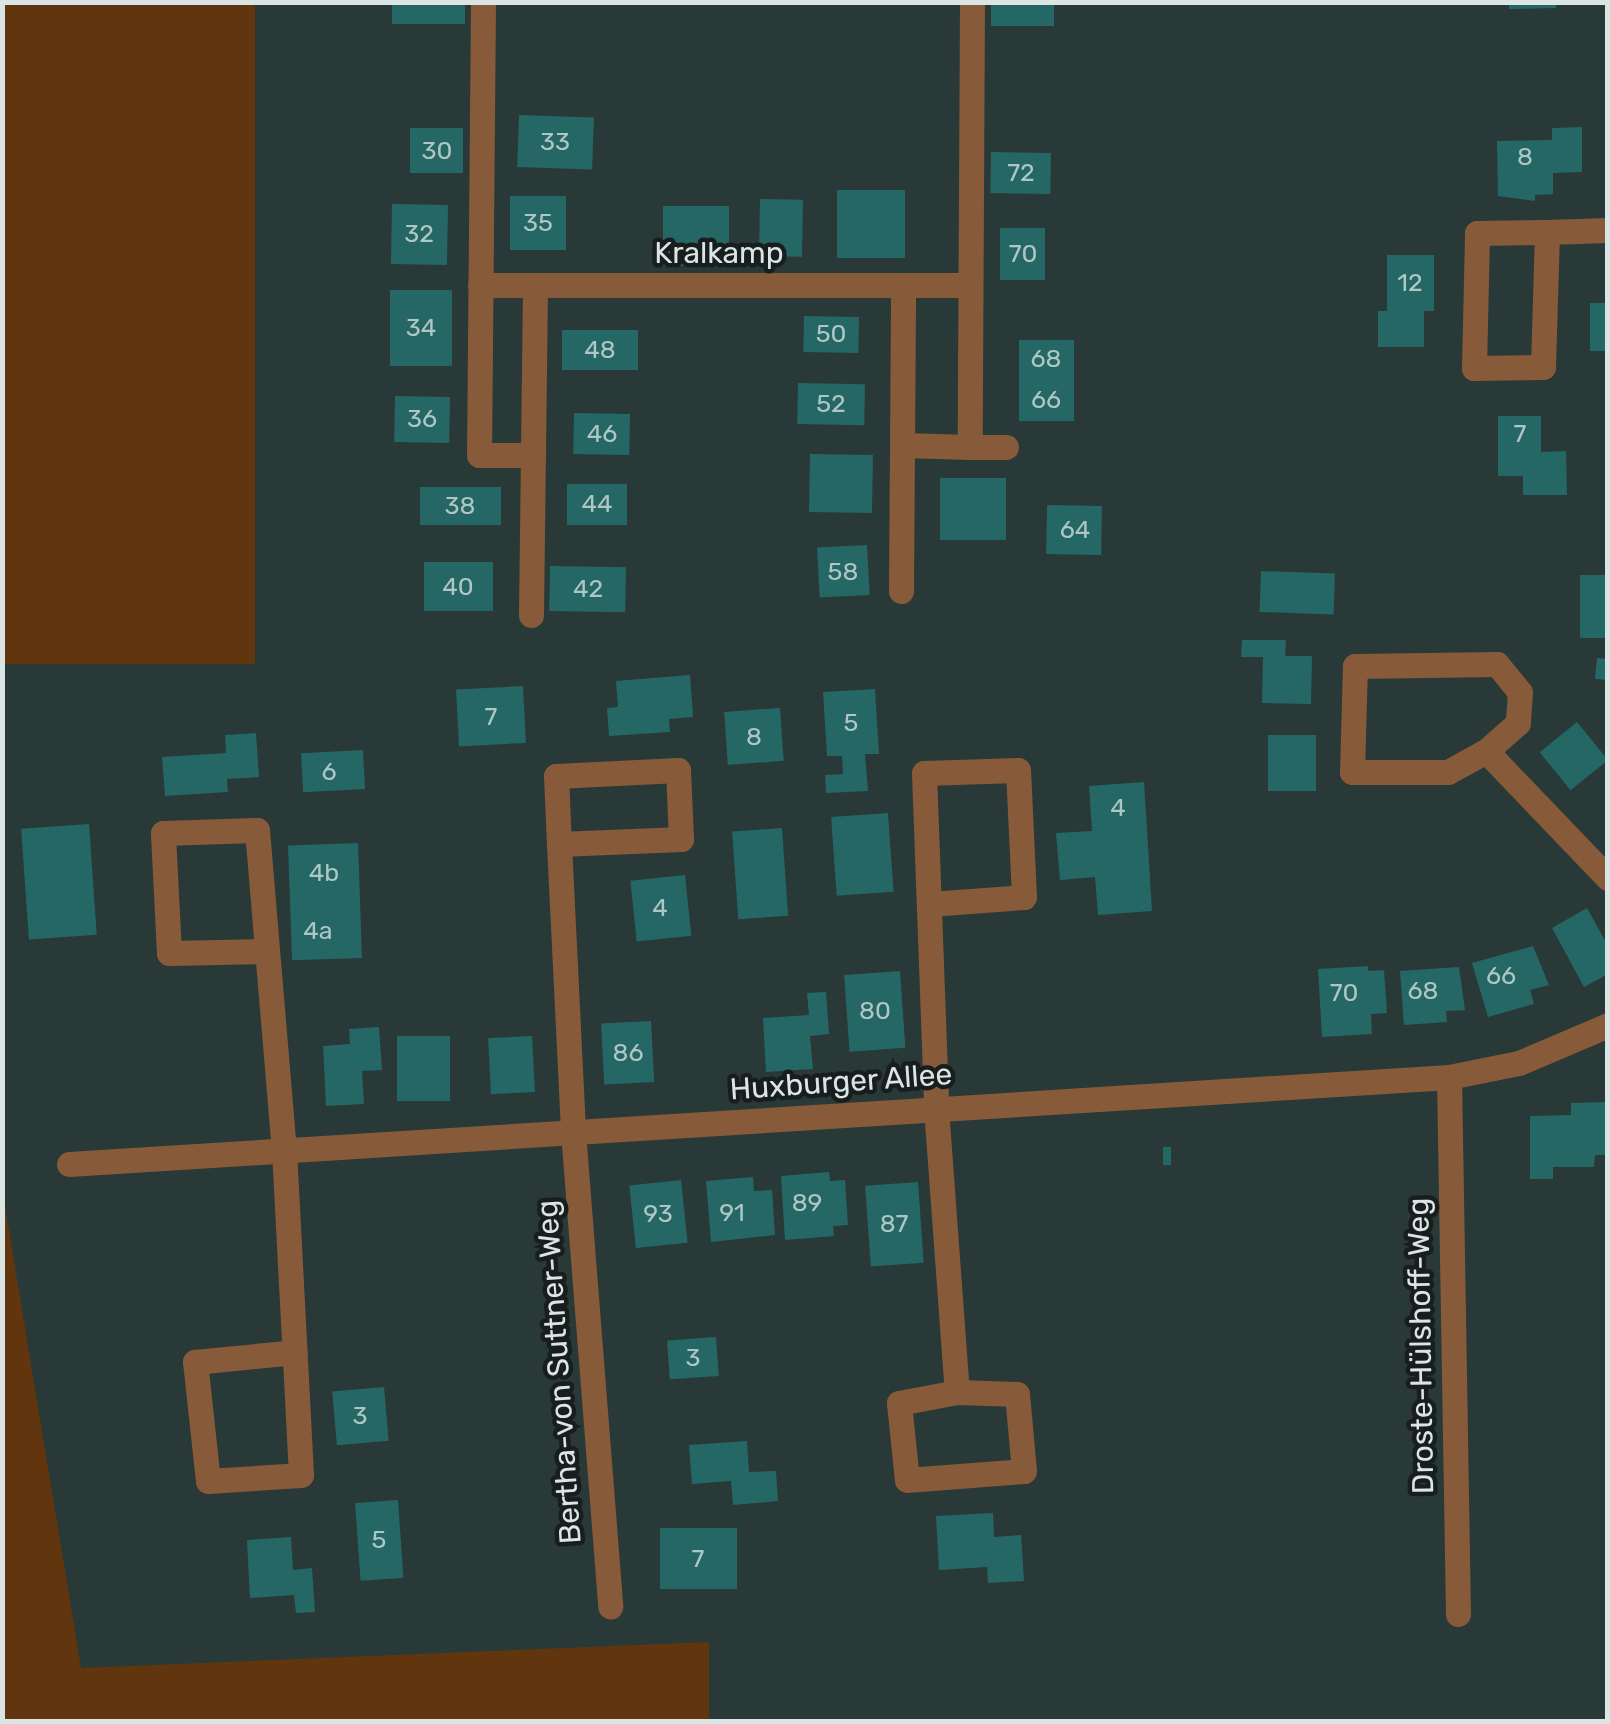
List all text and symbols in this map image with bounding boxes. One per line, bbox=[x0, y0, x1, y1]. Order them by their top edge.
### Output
house number: 33 bbox=[540, 127, 570, 157]
house number: 30 bbox=[422, 136, 452, 166]
house number: 8 bbox=[1517, 142, 1533, 172]
house number: 72 bbox=[1007, 158, 1035, 188]
house number: 35 bbox=[523, 208, 553, 238]
house number: 32 bbox=[404, 219, 434, 249]
street label: Kralkamp bbox=[654, 235, 784, 271]
house number: 70 bbox=[1009, 239, 1037, 269]
house number: 12 bbox=[1397, 268, 1423, 298]
house number: 34 bbox=[406, 313, 436, 343]
house number: 50 bbox=[816, 319, 846, 349]
house number: 48 bbox=[584, 335, 616, 365]
house number: 68 bbox=[1031, 344, 1061, 374]
house number: 66 bbox=[1031, 385, 1061, 415]
house number: 52 bbox=[816, 389, 846, 419]
house number: 36 bbox=[407, 404, 437, 434]
house number: 46 bbox=[587, 419, 617, 449]
house number: 7 bbox=[1514, 419, 1526, 449]
house number: 44 bbox=[581, 489, 613, 519]
house number: 38 bbox=[445, 491, 475, 521]
house number: 64 bbox=[1060, 515, 1090, 545]
house number: 58 bbox=[828, 557, 858, 587]
house number: 40 bbox=[442, 572, 474, 602]
house number: 42 bbox=[573, 574, 603, 604]
house number: 7 bbox=[485, 702, 497, 732]
house number: 5 bbox=[844, 708, 858, 738]
house number: 8 bbox=[746, 722, 762, 752]
house number: 6 bbox=[321, 757, 337, 787]
house number: 4 bbox=[1110, 793, 1126, 823]
house number: 4b bbox=[309, 858, 339, 888]
house number: 4 bbox=[652, 893, 668, 923]
house number: 4a bbox=[303, 916, 333, 946]
house number: 66 bbox=[1486, 961, 1516, 991]
house number: 68 bbox=[1408, 976, 1438, 1006]
house number: 70 bbox=[1330, 978, 1358, 1008]
house number: 80 bbox=[859, 996, 891, 1026]
house number: 86 bbox=[613, 1038, 643, 1068]
street label: Huxburger Allee bbox=[728, 1056, 954, 1108]
house number: 89 bbox=[792, 1188, 822, 1218]
house number: 91 bbox=[719, 1198, 745, 1228]
street label: Droste-Hülshoff-Weg bbox=[1400, 1198, 1442, 1494]
street label: Bertha-von Suttner-Weg bbox=[529, 1199, 589, 1545]
house number: 93 bbox=[643, 1199, 673, 1229]
house number: 87 bbox=[880, 1209, 908, 1239]
house number: 3 bbox=[685, 1343, 701, 1373]
house number: 3 bbox=[352, 1401, 368, 1431]
house number: 5 bbox=[372, 1525, 386, 1555]
house number: 7 bbox=[692, 1544, 704, 1574]

